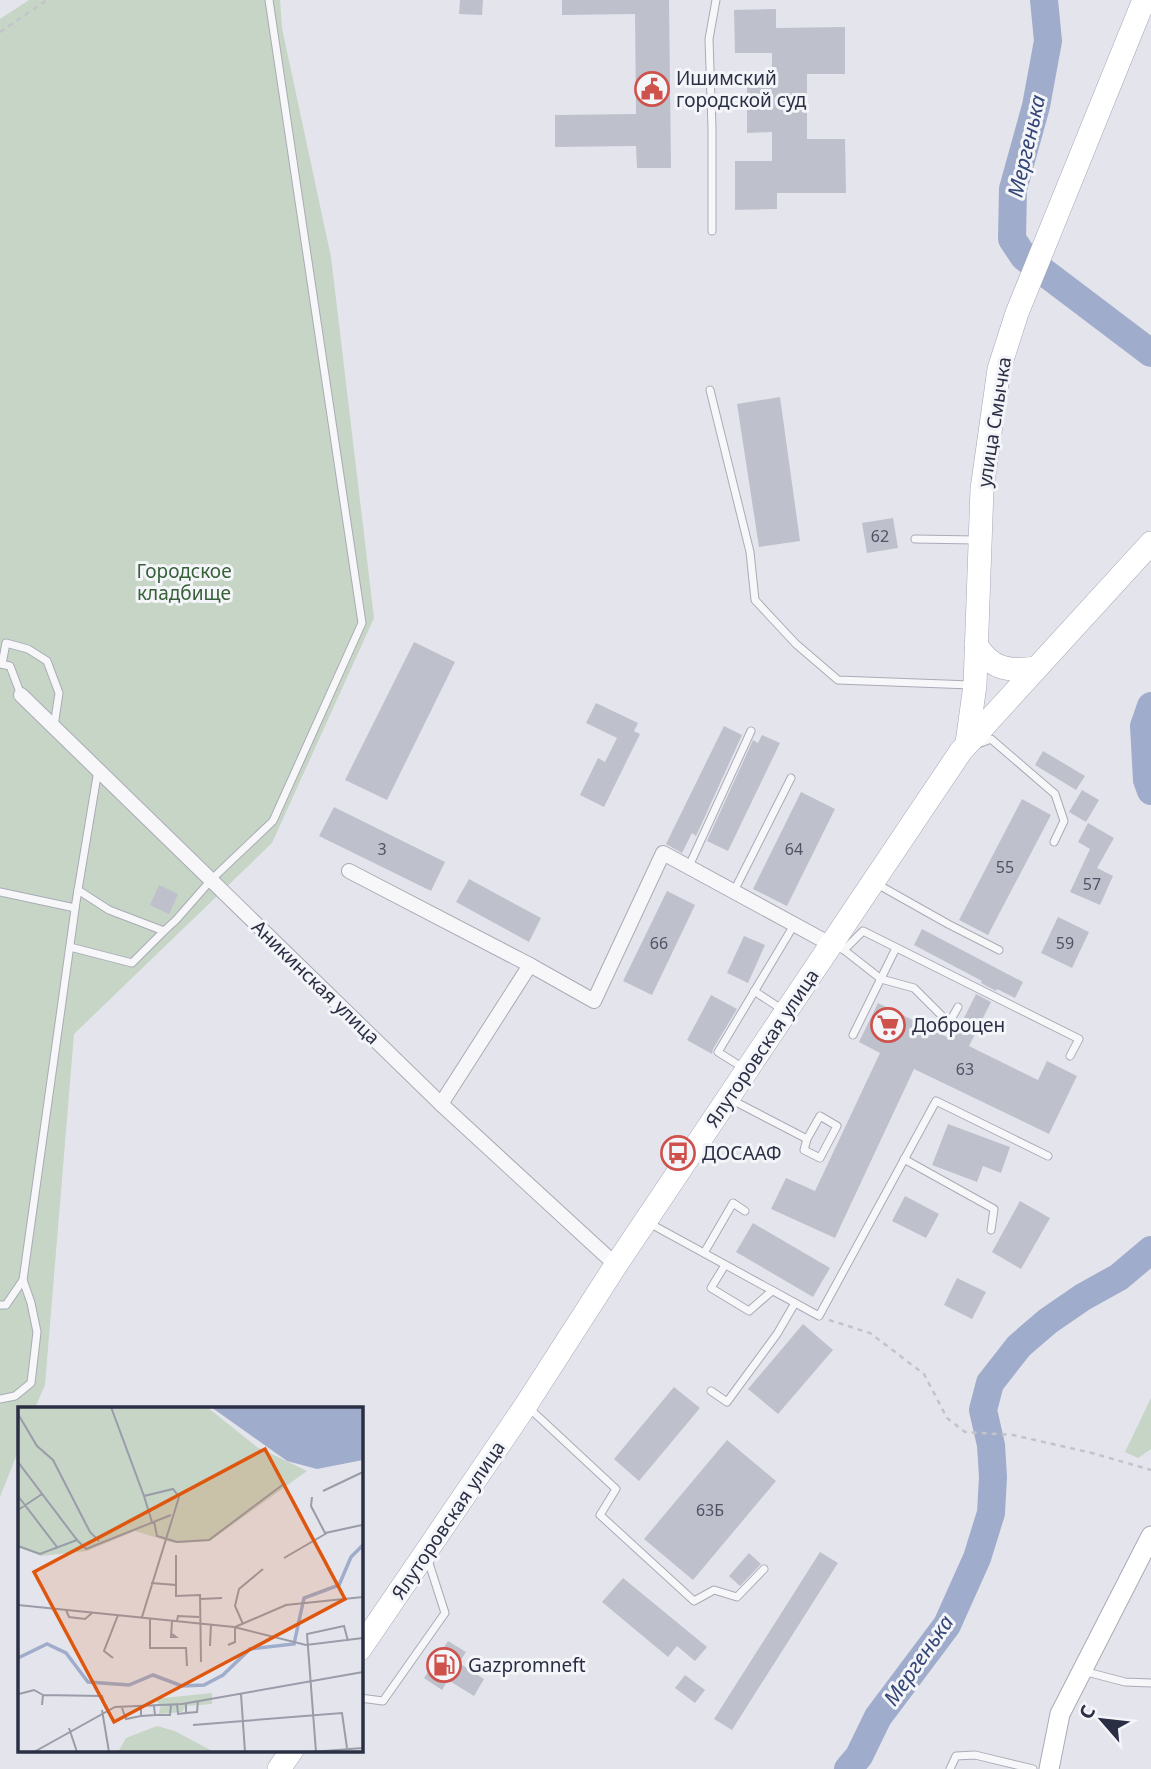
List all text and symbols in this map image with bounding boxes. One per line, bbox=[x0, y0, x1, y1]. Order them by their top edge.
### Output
place label: Ишимский городской суд bbox=[676, 65, 807, 113]
public building icon: Ишимский городской суд bbox=[633, 70, 671, 108]
water label: Мергенька bbox=[1001, 92, 1051, 200]
street label: улица Смычка bbox=[971, 355, 1017, 489]
house number: 62 bbox=[871, 525, 889, 547]
park label: Городское кладбище bbox=[136, 558, 232, 606]
house number: 3 bbox=[377, 838, 387, 860]
house number: 64 bbox=[785, 838, 803, 860]
house number: 55 bbox=[996, 856, 1014, 878]
house number: 57 bbox=[1083, 873, 1101, 895]
street label: Аникинская улица bbox=[246, 914, 386, 1050]
house number: 66 bbox=[650, 932, 668, 954]
house number: 59 bbox=[1056, 932, 1074, 954]
street label: Ялуторовская улица bbox=[699, 964, 825, 1132]
supermarket icon: Доброцен bbox=[869, 1006, 907, 1044]
place label: Доброцен bbox=[912, 1012, 1005, 1038]
house number: 63 bbox=[956, 1058, 974, 1080]
bus stop icon: ДОСААФ bbox=[659, 1134, 697, 1172]
place label: ДОСААФ bbox=[702, 1140, 782, 1166]
inset map bbox=[18, 1407, 362, 1752]
street label: Ялуторовская улица bbox=[385, 1436, 511, 1604]
house number: 63Б bbox=[696, 1499, 724, 1521]
water label: Мергенька bbox=[877, 1609, 959, 1711]
fuel station icon: Gazpromneft bbox=[425, 1646, 463, 1684]
place label: Gazpromneft bbox=[468, 1652, 586, 1678]
north arrow bbox=[1067, 1685, 1137, 1755]
text: С bbox=[1073, 1701, 1101, 1724]

